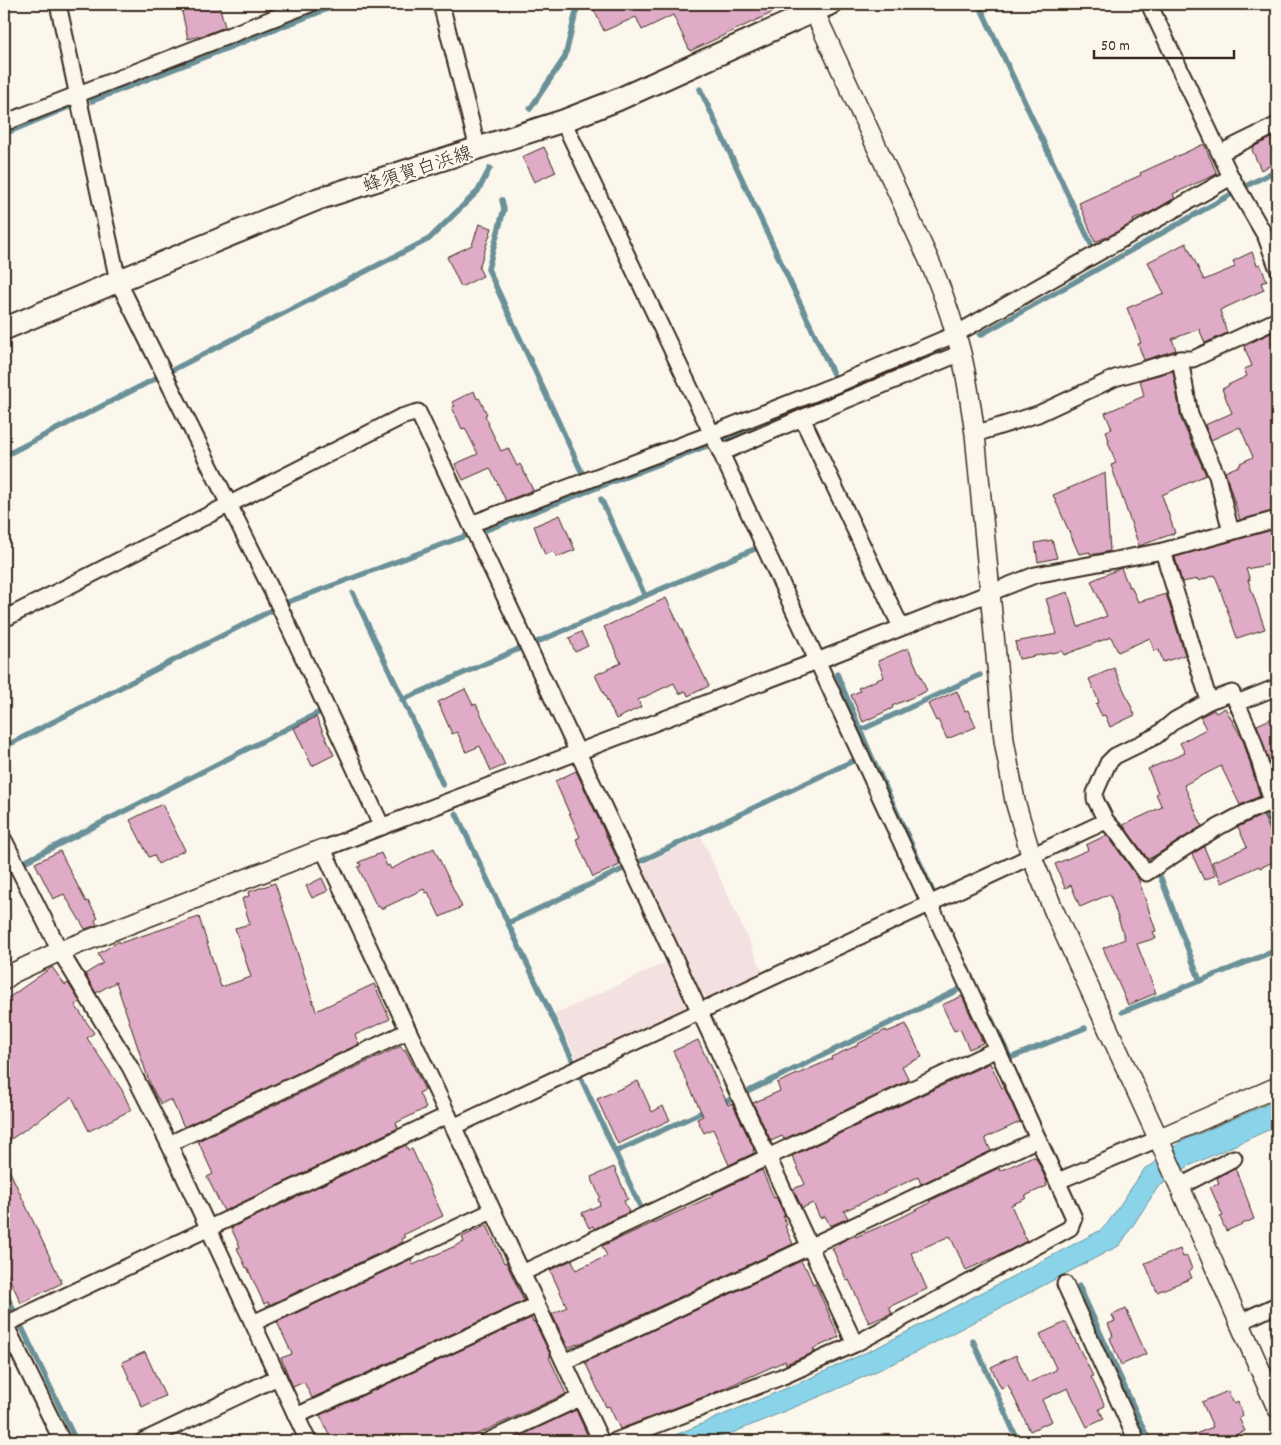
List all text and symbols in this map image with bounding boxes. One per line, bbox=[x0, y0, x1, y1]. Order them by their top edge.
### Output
scale bar bbox=[1094, 28, 1234, 60]
text: 50 m bbox=[1101, 36, 1130, 58]
street label: 蜂須賀白浜線 bbox=[360, 141, 476, 202]

